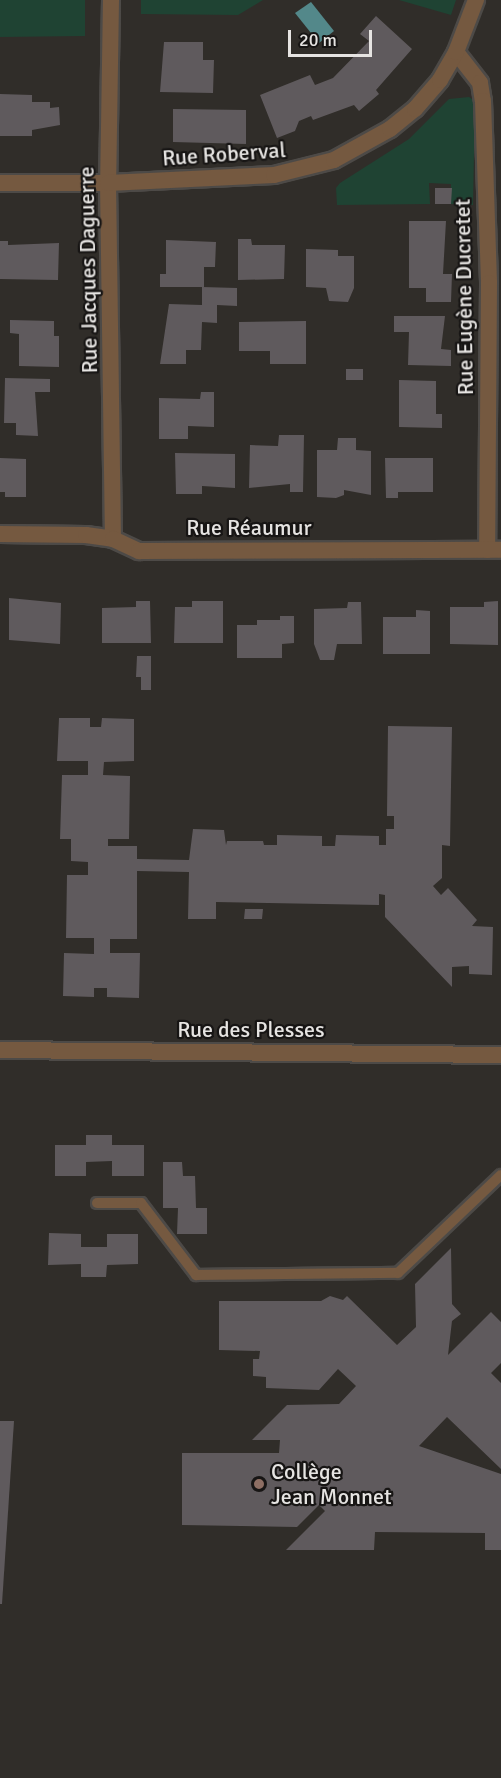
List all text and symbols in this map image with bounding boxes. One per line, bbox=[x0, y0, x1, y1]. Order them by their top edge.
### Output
scale bar bbox=[291, 18, 375, 56]
text: 20 m bbox=[299, 29, 337, 51]
street label: Rue Roberval bbox=[161, 137, 287, 171]
street label: Rue Jacques Daguerre bbox=[73, 166, 103, 374]
street label: Rue Eugène Ducretet bbox=[449, 198, 479, 396]
street label: Rue Réaumur bbox=[186, 515, 312, 541]
street label: Rue des Plesses bbox=[177, 1017, 325, 1043]
place label: Collège Jean Monnet bbox=[271, 1458, 392, 1510]
marker: Collège Jean Monnet bbox=[252, 1477, 266, 1491]

